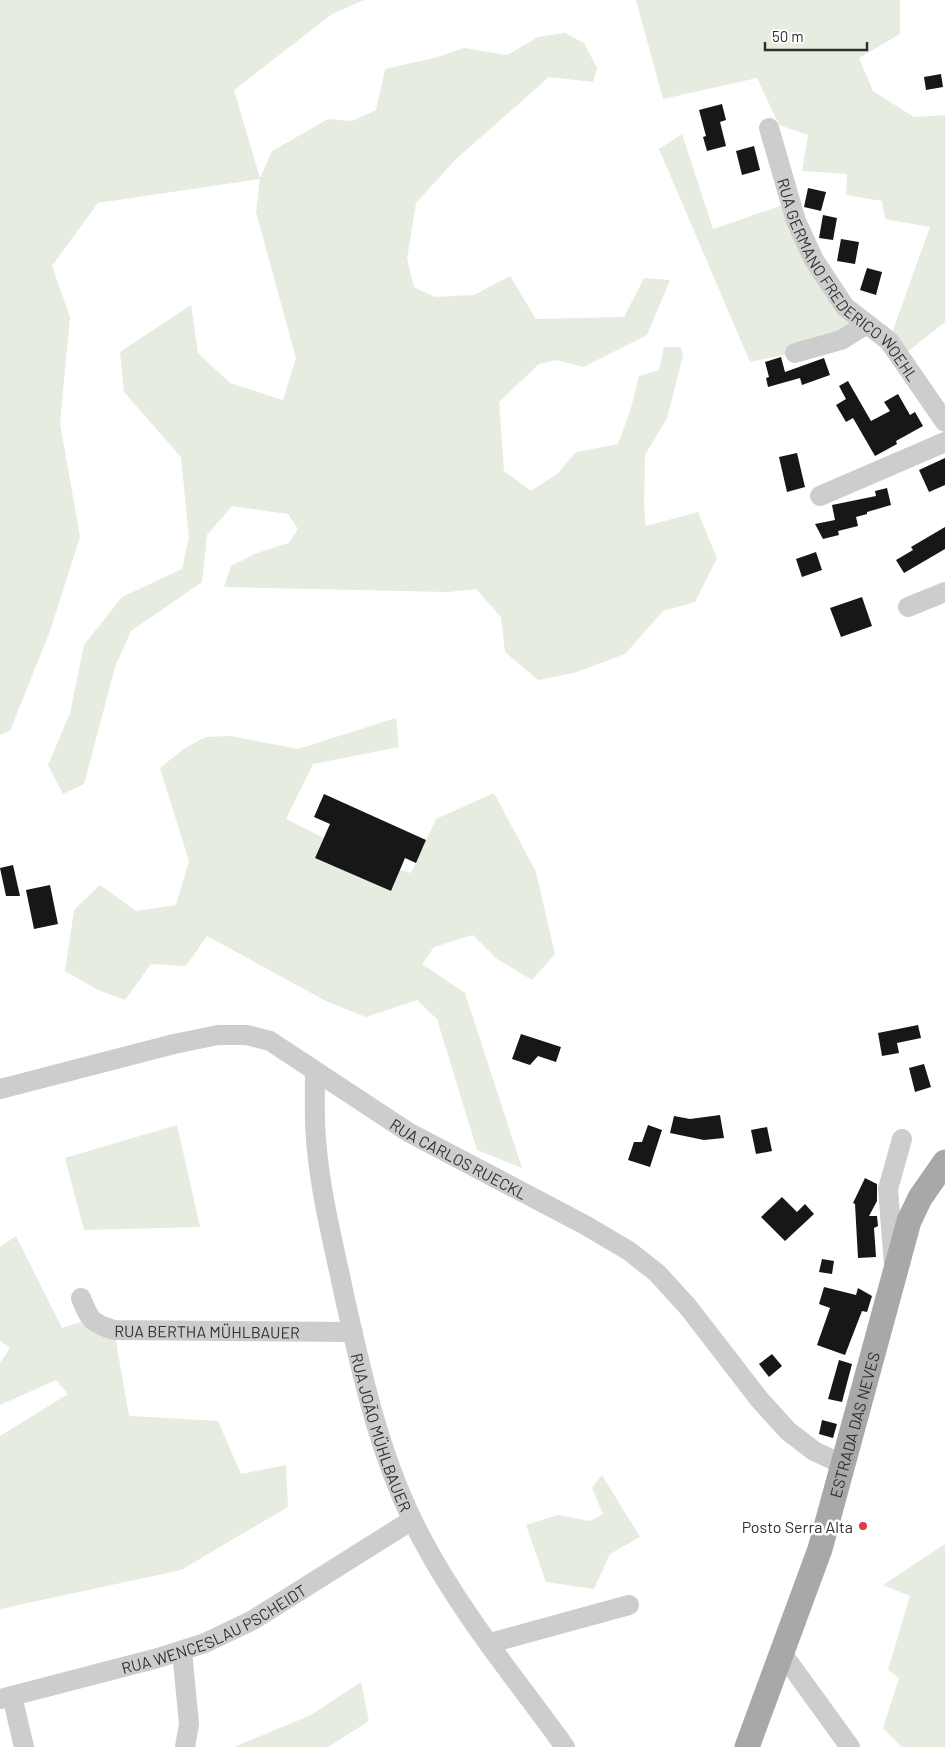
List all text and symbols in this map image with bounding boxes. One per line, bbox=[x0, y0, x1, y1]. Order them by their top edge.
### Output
scale bar bbox=[765, 20, 868, 52]
text: 50 m bbox=[772, 27, 804, 45]
street label: RUA GERMANO FREDERICO WOEHL bbox=[774, 176, 923, 384]
street label: RUA CARLOS RUECKL bbox=[387, 1114, 531, 1202]
street label: RUA BERTHA MÜHLBAUER bbox=[114, 1321, 300, 1341]
street label: ESTRADA DAS NEVES bbox=[825, 1349, 883, 1500]
street label: RUA JOÃO MÜHLBAUER bbox=[348, 1351, 416, 1514]
place label: Posto Serra Alta bbox=[742, 1517, 853, 1536]
marker: Posto Serra Alta bbox=[857, 1520, 869, 1532]
street label: RUA WENCESLAU PSCHEIDT bbox=[119, 1580, 309, 1677]

